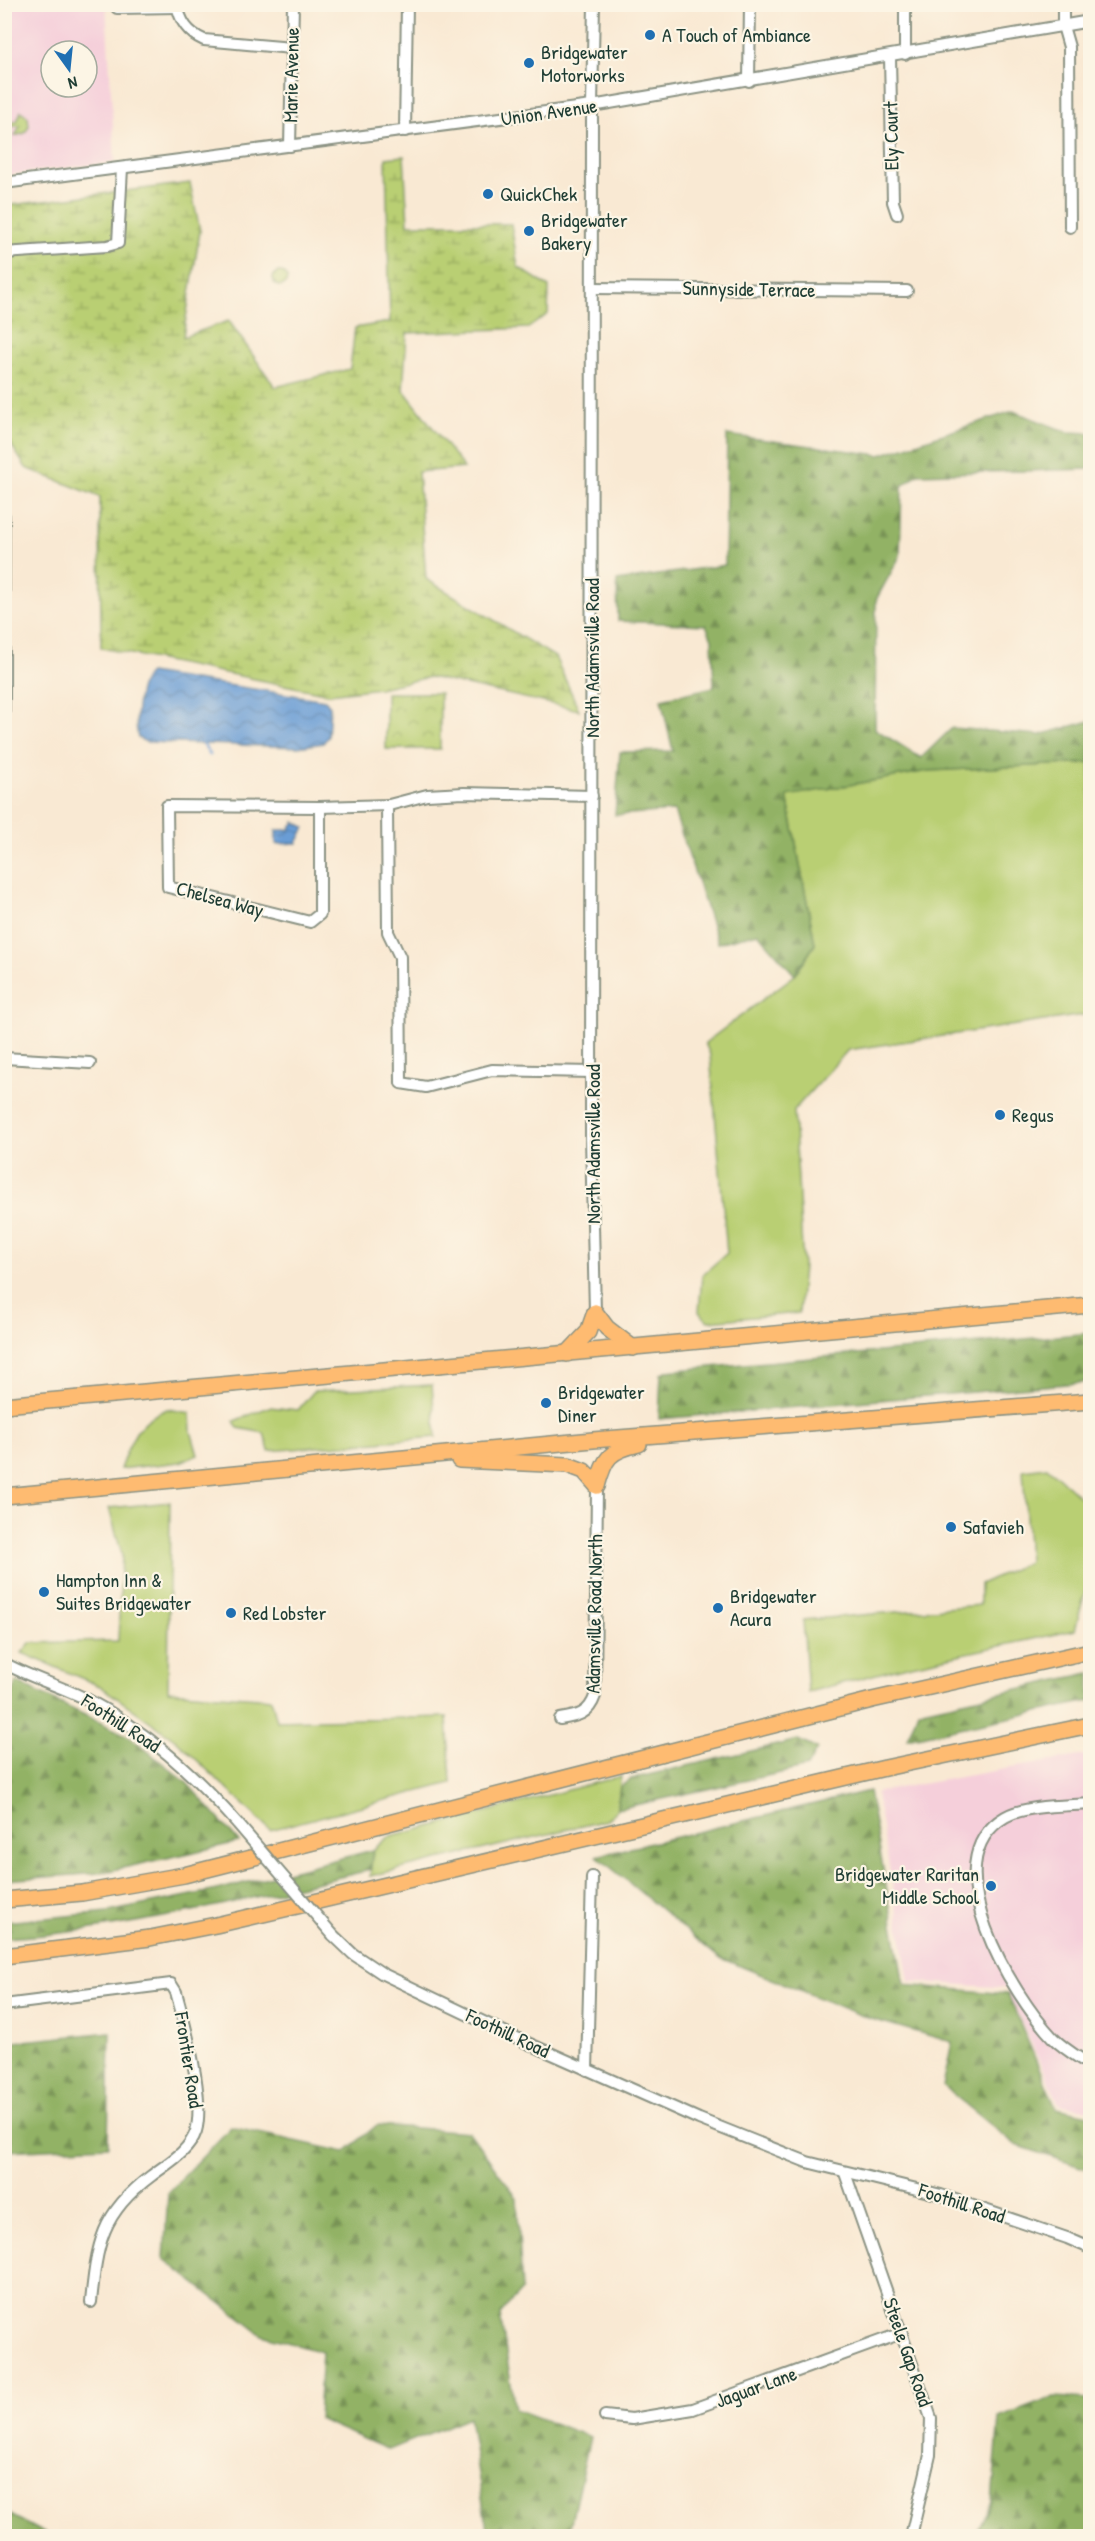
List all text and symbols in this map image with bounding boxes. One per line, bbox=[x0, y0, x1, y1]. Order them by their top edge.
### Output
place label: A Touch of Ambiance bbox=[662, 21, 811, 48]
street label: Marie Avenue bbox=[276, 27, 305, 123]
marker: A Touch of Ambiance bbox=[643, 28, 657, 42]
place label: Bridgewater Motorworks bbox=[541, 38, 628, 88]
north arrow bbox=[39, 39, 99, 99]
marker: Bridgewater Motorworks bbox=[522, 56, 536, 70]
text: N bbox=[65, 72, 80, 95]
street label: Union Avenue bbox=[499, 91, 599, 132]
street label: Ely Court bbox=[876, 100, 905, 171]
place label: QuickChek bbox=[500, 180, 577, 207]
marker: QuickChek bbox=[481, 187, 495, 201]
place label: Bridgewater Bakery bbox=[541, 206, 628, 256]
marker: Bridgewater Bakery bbox=[522, 224, 536, 238]
street label: Sunnyside Terrace bbox=[683, 274, 816, 303]
street label: North Adamsville Road bbox=[578, 578, 605, 738]
street label: Chelsea Way bbox=[173, 874, 267, 923]
street label: North Adamsville Road bbox=[579, 1064, 606, 1224]
place label: Regus bbox=[1012, 1101, 1054, 1128]
marker: Regus bbox=[993, 1108, 1007, 1122]
place label: Bridgewater Diner bbox=[558, 1378, 645, 1428]
marker: Bridgewater Diner bbox=[539, 1396, 553, 1410]
place label: Safavieh bbox=[963, 1513, 1024, 1540]
marker: Safavieh bbox=[944, 1520, 958, 1534]
street label: Adamsville Road North bbox=[579, 1534, 608, 1694]
place label: Hampton Inn & Suites Bridgewater bbox=[56, 1566, 192, 1616]
place label: Bridgewater Acura bbox=[730, 1582, 817, 1632]
marker: Hampton Inn & Suites Bridgewater bbox=[37, 1585, 51, 1599]
place label: Red Lobster bbox=[243, 1599, 327, 1626]
marker: Bridgewater Acura bbox=[711, 1601, 725, 1615]
marker: Red Lobster bbox=[224, 1606, 238, 1620]
street label: Foothill Road bbox=[76, 1686, 166, 1758]
place label: Bridgewater Raritan Middle School bbox=[835, 1860, 980, 1910]
marker: Bridgewater Raritan Middle School bbox=[984, 1879, 998, 1893]
street label: Foothill Road bbox=[461, 2001, 555, 2064]
street label: Frontier Road bbox=[168, 2009, 210, 2110]
street label: Foothill Road bbox=[915, 2176, 1009, 2229]
street label: Steele Gap Road bbox=[877, 2294, 940, 2410]
street label: Jaguar Lane bbox=[711, 2359, 800, 2414]

